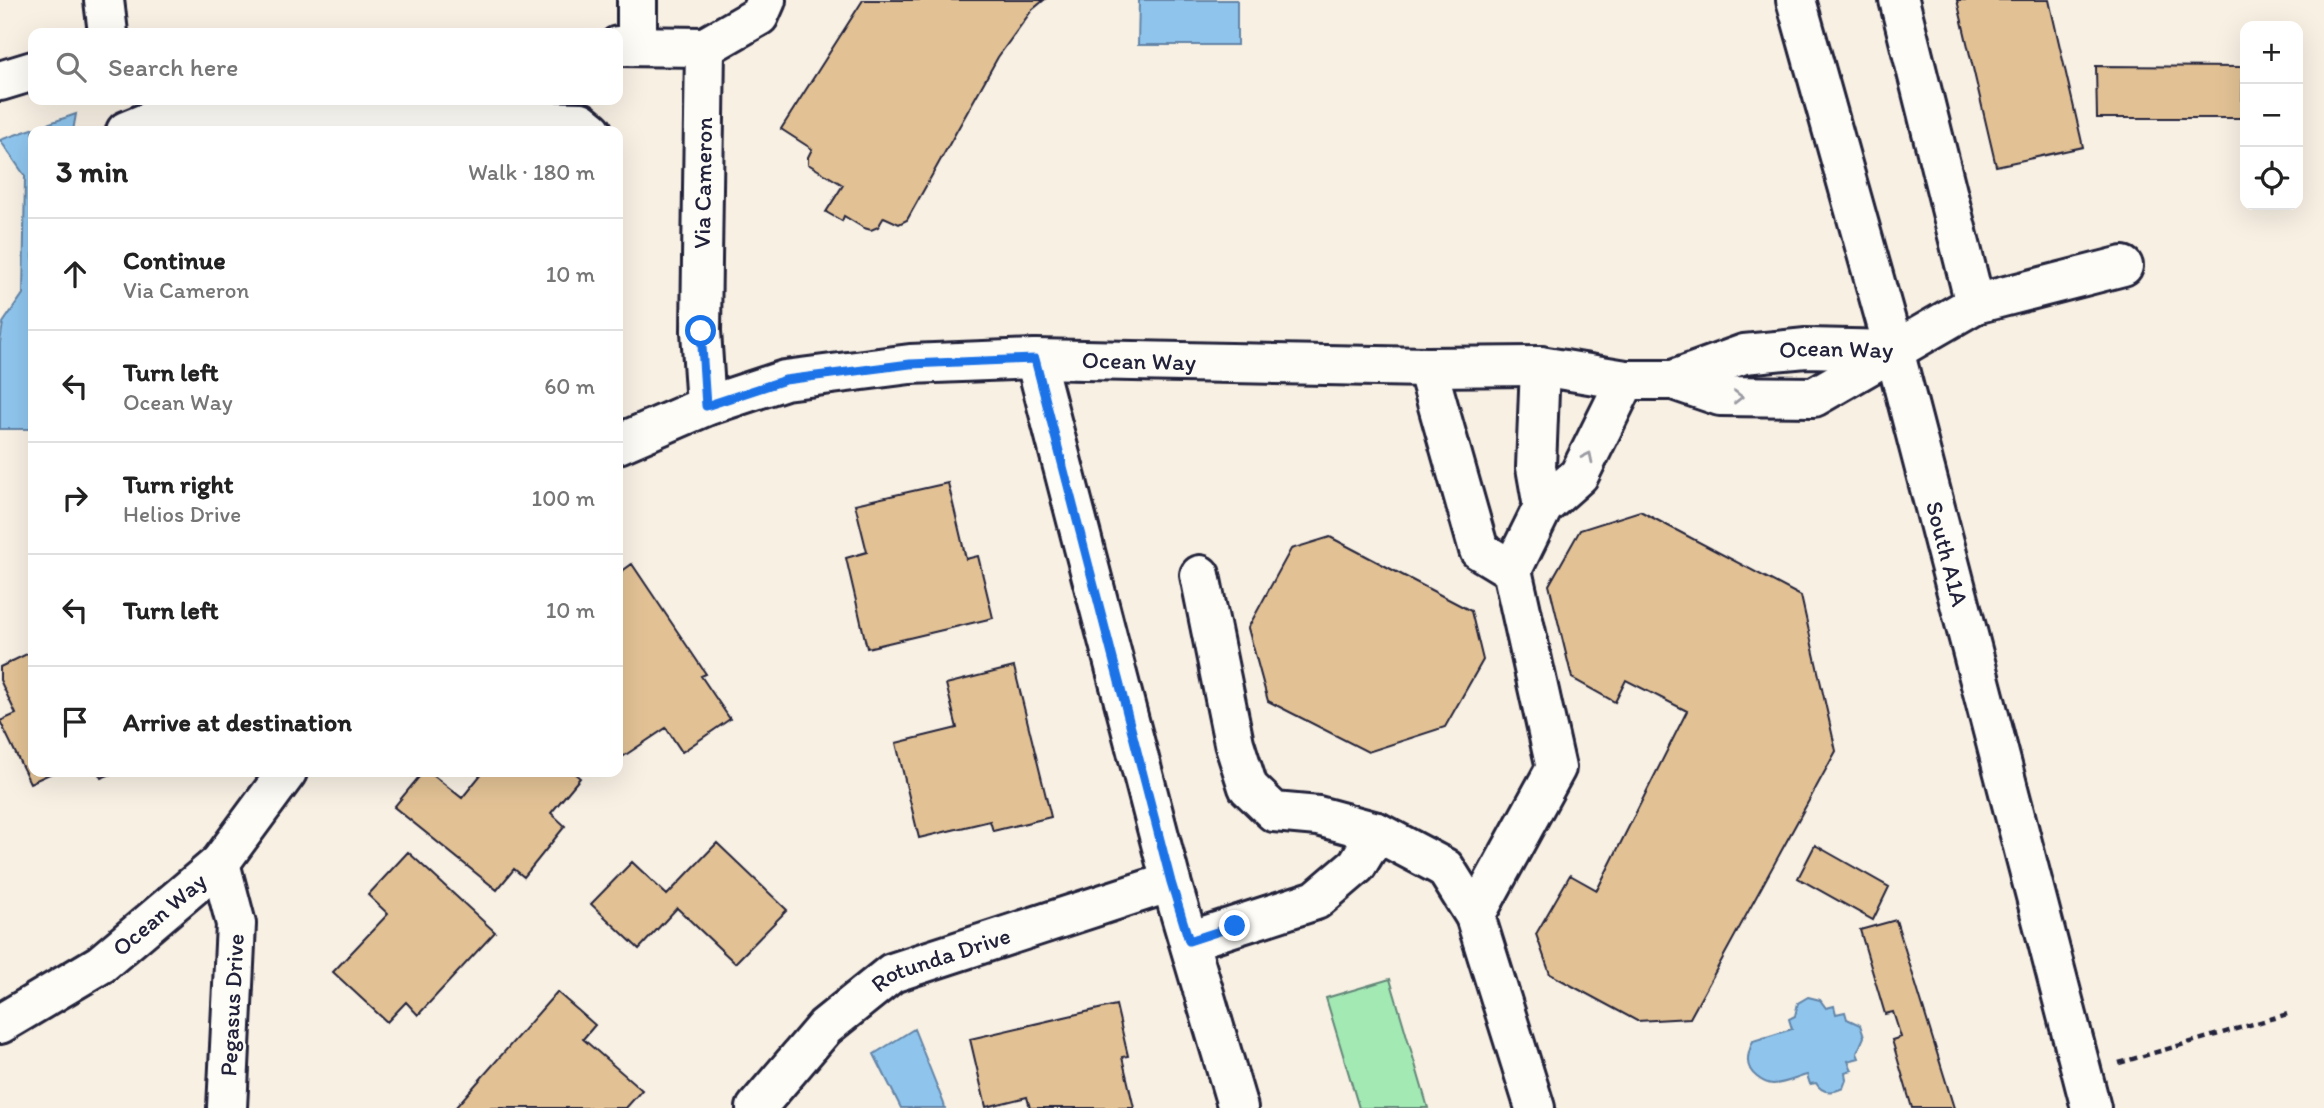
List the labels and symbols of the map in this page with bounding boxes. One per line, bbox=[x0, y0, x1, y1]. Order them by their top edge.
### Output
street label: Via Cameron bbox=[687, 116, 718, 249]
route start bbox=[685, 315, 716, 346]
street label: Ocean Way bbox=[1778, 333, 1894, 365]
street label: Ocean Way bbox=[1081, 345, 1197, 376]
one-way arrow bbox=[1733, 389, 1744, 405]
one-way arrow bbox=[1580, 452, 1594, 464]
street label: South A1A bbox=[1920, 498, 1975, 609]
street label: Ocean Way bbox=[106, 866, 212, 962]
route end bbox=[1219, 910, 1250, 941]
street label: Rotunda Drive bbox=[865, 920, 1014, 998]
street label: Pegasus Drive bbox=[213, 933, 250, 1077]

